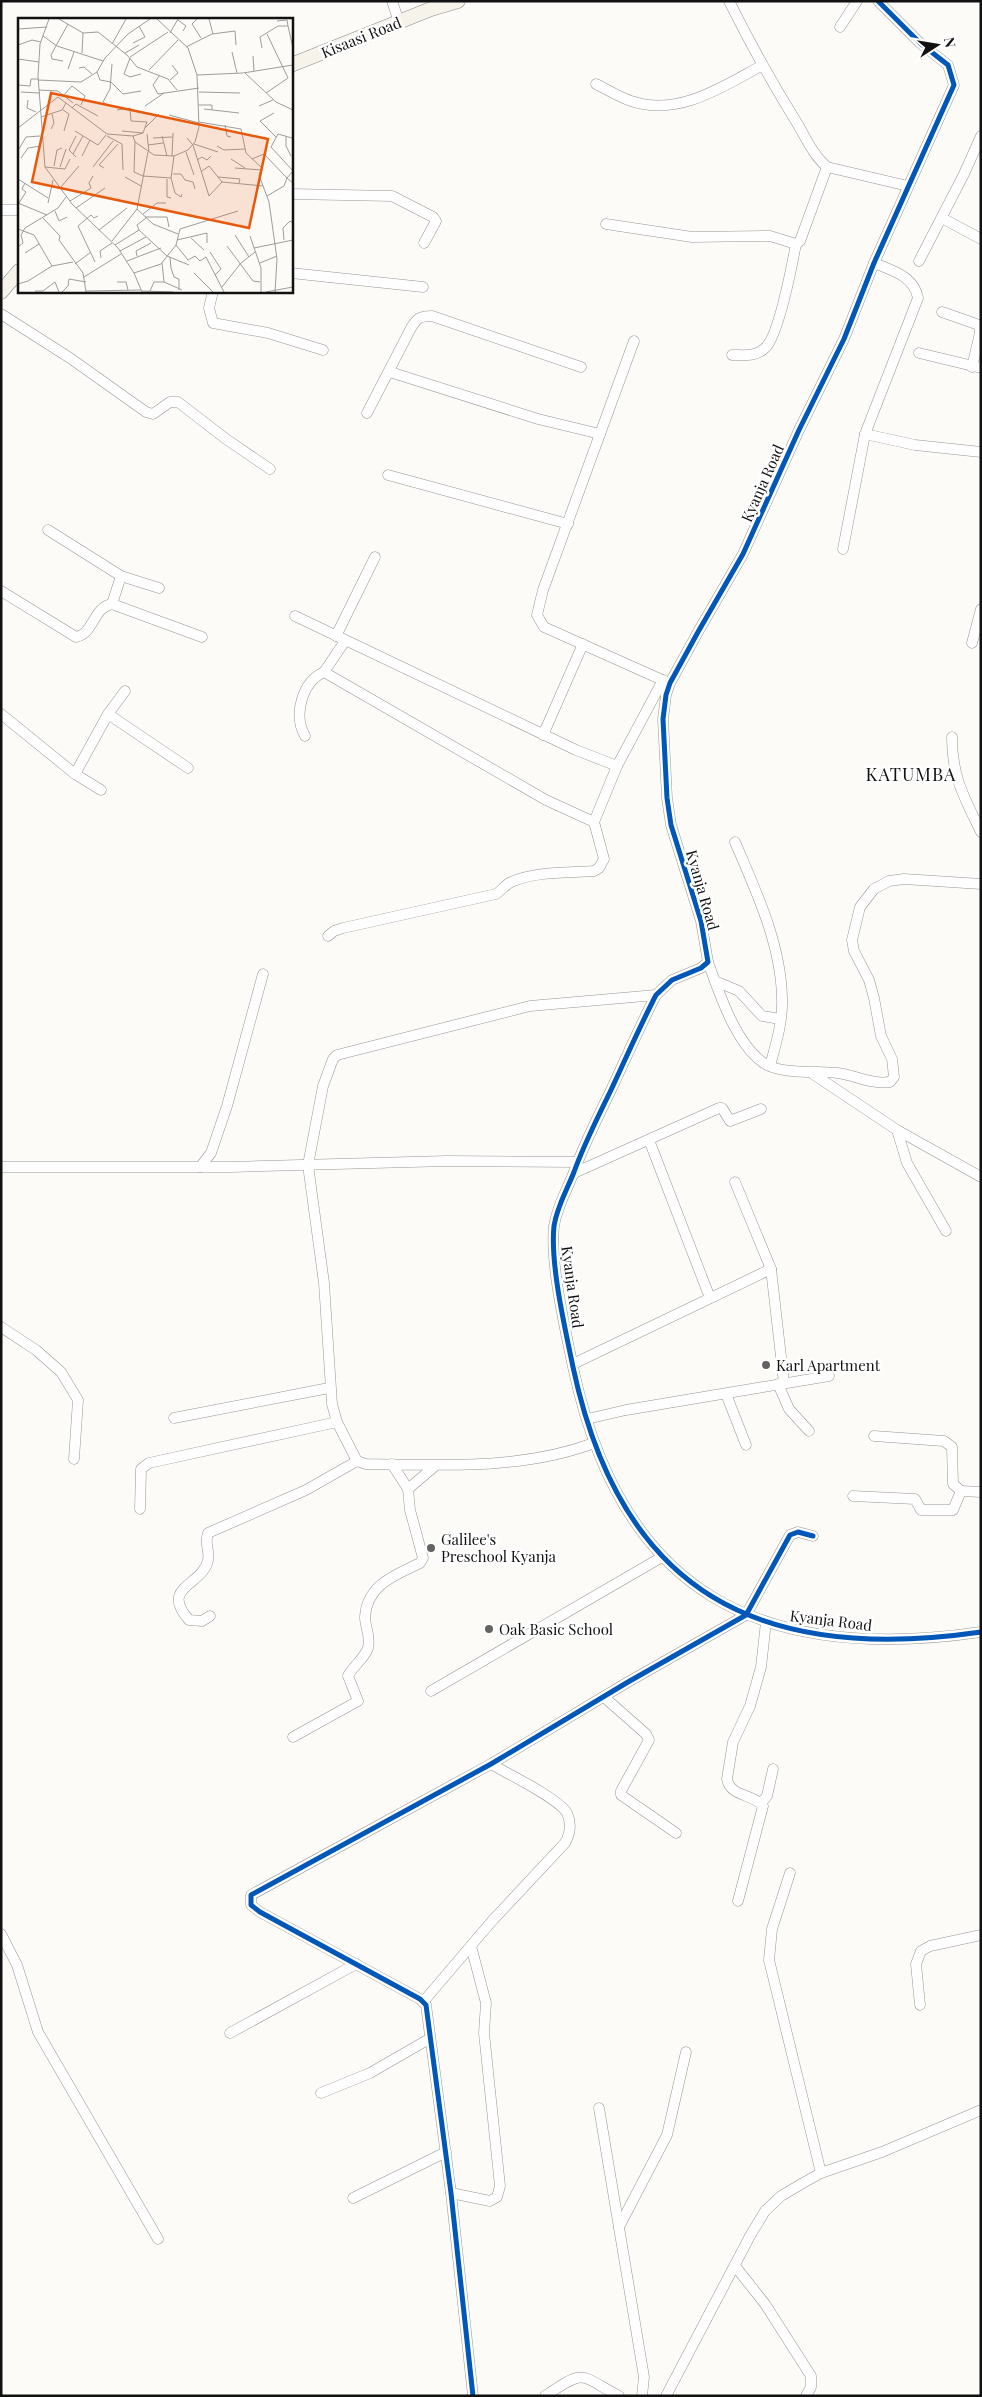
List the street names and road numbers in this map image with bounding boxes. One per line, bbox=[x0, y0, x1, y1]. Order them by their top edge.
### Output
street label: Kisaasi Road bbox=[318, 12, 404, 62]
street label: Kyanja Road bbox=[736, 441, 788, 525]
street label: Kyanja Road bbox=[682, 847, 724, 933]
street label: Kyanja Road bbox=[557, 1245, 589, 1330]
street label: Kyanja Road bbox=[789, 1605, 874, 1635]

